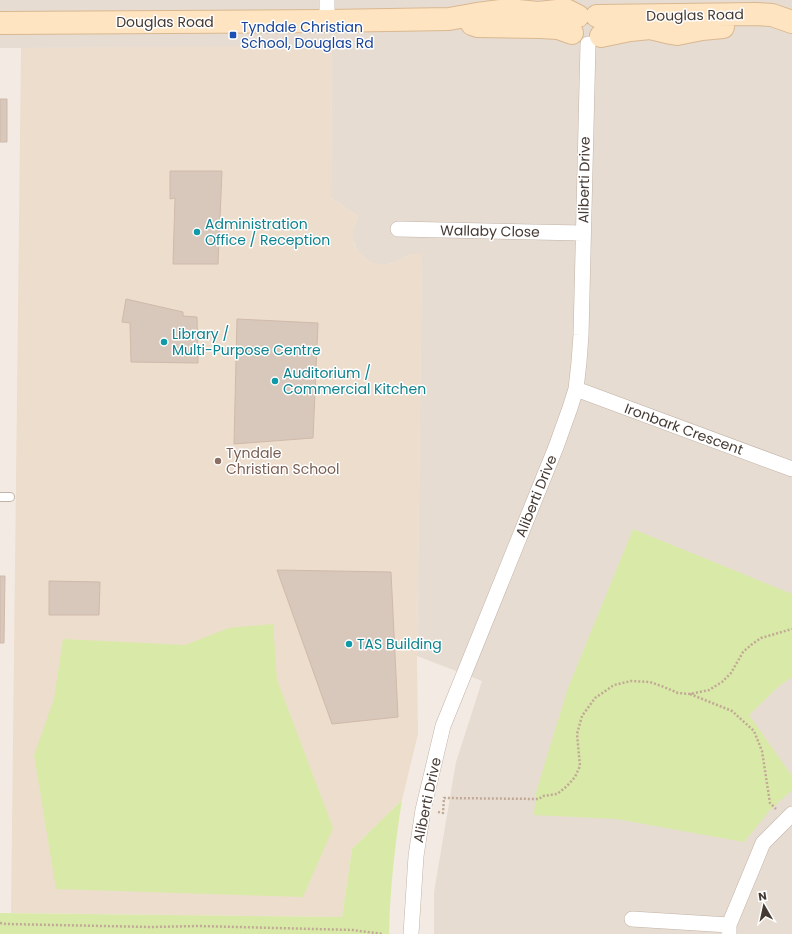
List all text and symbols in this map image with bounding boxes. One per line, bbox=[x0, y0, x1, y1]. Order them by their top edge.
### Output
street label: Douglas Road bbox=[646, 4, 744, 26]
street label: Douglas Road bbox=[116, 12, 214, 32]
place label: Tyndale Christian School, Douglas Rd bbox=[241, 17, 374, 53]
marker: Tyndale Christian School, Douglas Rd bbox=[228, 30, 238, 40]
street label: Aliberti Drive bbox=[573, 136, 595, 224]
place label: Administration Office / Reception bbox=[205, 214, 330, 250]
street label: Wallaby Close bbox=[440, 220, 540, 242]
marker: Administration Office / Reception bbox=[192, 227, 202, 237]
place label: Library / Multi-Purpose Centre bbox=[172, 324, 321, 360]
marker: Library / Multi-Purpose Centre bbox=[159, 337, 169, 347]
place label: Auditorium / Commercial Kitchen bbox=[283, 363, 426, 399]
marker: Auditorium / Commercial Kitchen bbox=[270, 376, 280, 386]
street label: Ironbark Crescent bbox=[622, 398, 746, 460]
place label: Tyndale Christian School bbox=[226, 443, 339, 479]
street label: Aliberti Drive bbox=[510, 452, 562, 540]
marker: Tyndale Christian School bbox=[213, 456, 223, 466]
place label: TAS Building bbox=[357, 634, 442, 654]
marker: TAS Building bbox=[344, 639, 354, 649]
street label: Aliberti Drive bbox=[408, 755, 446, 845]
north arrow bbox=[744, 886, 784, 926]
text: N bbox=[757, 888, 768, 905]

